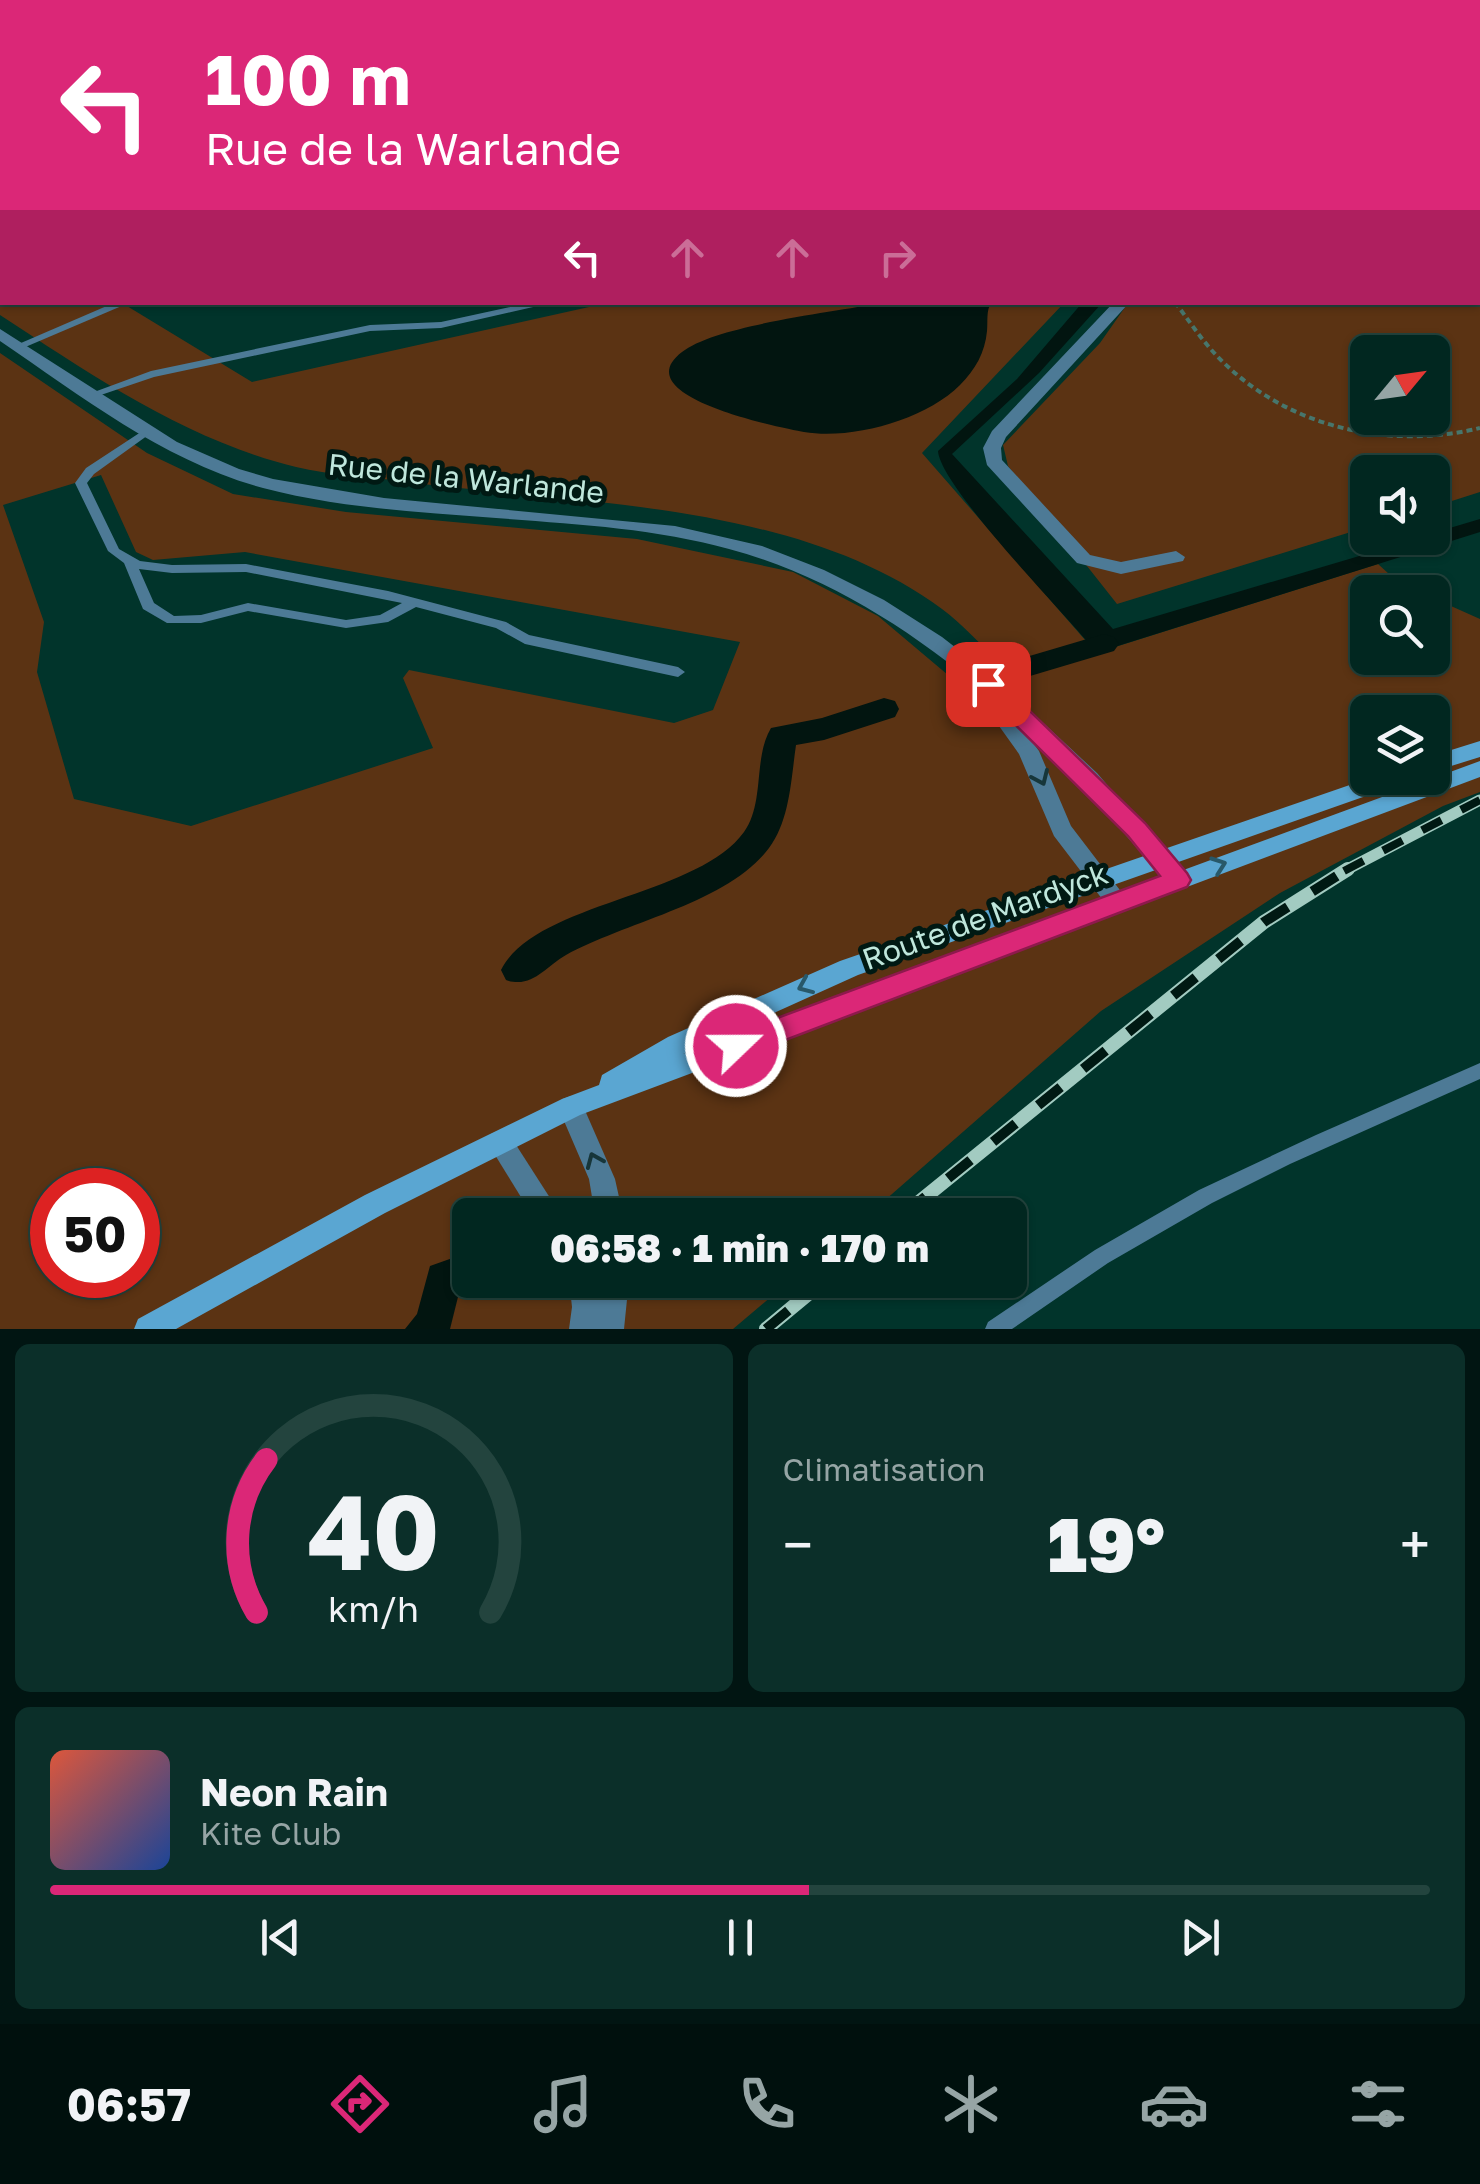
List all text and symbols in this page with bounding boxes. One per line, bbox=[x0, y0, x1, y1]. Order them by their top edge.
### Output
text: 100 m bbox=[205, 36, 411, 120]
icon: left bbox=[40, 40, 170, 170]
text: Rue de la Warlande bbox=[205, 121, 621, 175]
icon: left bbox=[555, 230, 610, 285]
icon: ahead bbox=[660, 230, 715, 285]
icon: ahead bbox=[765, 230, 820, 285]
icon: right bbox=[870, 230, 925, 285]
north arrow bbox=[1350, 335, 1450, 435]
map controls bbox=[1350, 335, 1450, 795]
street label: Rue de la Warlande bbox=[326, 446, 606, 510]
button: sound bbox=[1350, 455, 1450, 555]
button: search bbox=[1350, 575, 1450, 675]
pin bbox=[946, 642, 1031, 727]
icon: arrive bbox=[961, 657, 1016, 712]
button: layers bbox=[1350, 695, 1450, 795]
one-way arrow bbox=[1028, 768, 1048, 786]
street label: Route de Mardyck bbox=[857, 855, 1113, 977]
one-way arrow bbox=[1210, 856, 1227, 877]
one-way arrow bbox=[797, 974, 815, 994]
position arrow bbox=[684, 994, 788, 1098]
one-way arrow bbox=[586, 1152, 606, 1169]
speed limit sign: 50 bbox=[30, 1168, 160, 1298]
text: 06:58 · 1 min · 170 m bbox=[550, 1225, 929, 1270]
text: Climatisation bbox=[783, 1450, 986, 1488]
text: 40 bbox=[307, 1468, 440, 1593]
text: 19° bbox=[1047, 1498, 1165, 1589]
text: − bbox=[783, 1511, 813, 1577]
text: + bbox=[1400, 1511, 1430, 1577]
text: km/h bbox=[328, 1587, 419, 1630]
text: Neon Rain bbox=[200, 1769, 388, 1814]
text: Kite Club bbox=[200, 1814, 341, 1852]
icon: previous bbox=[253, 1910, 308, 1965]
icon: pause bbox=[713, 1910, 768, 1965]
icon: next bbox=[1173, 1910, 1228, 1965]
icon: directions bbox=[325, 2069, 395, 2139]
icon: music bbox=[528, 2069, 598, 2139]
icon: phone bbox=[732, 2069, 802, 2139]
icon: climate bbox=[936, 2069, 1006, 2139]
icon: car bbox=[1139, 2069, 1209, 2139]
icon: filters bbox=[1343, 2069, 1413, 2139]
text: 06:57 bbox=[67, 2077, 191, 2131]

